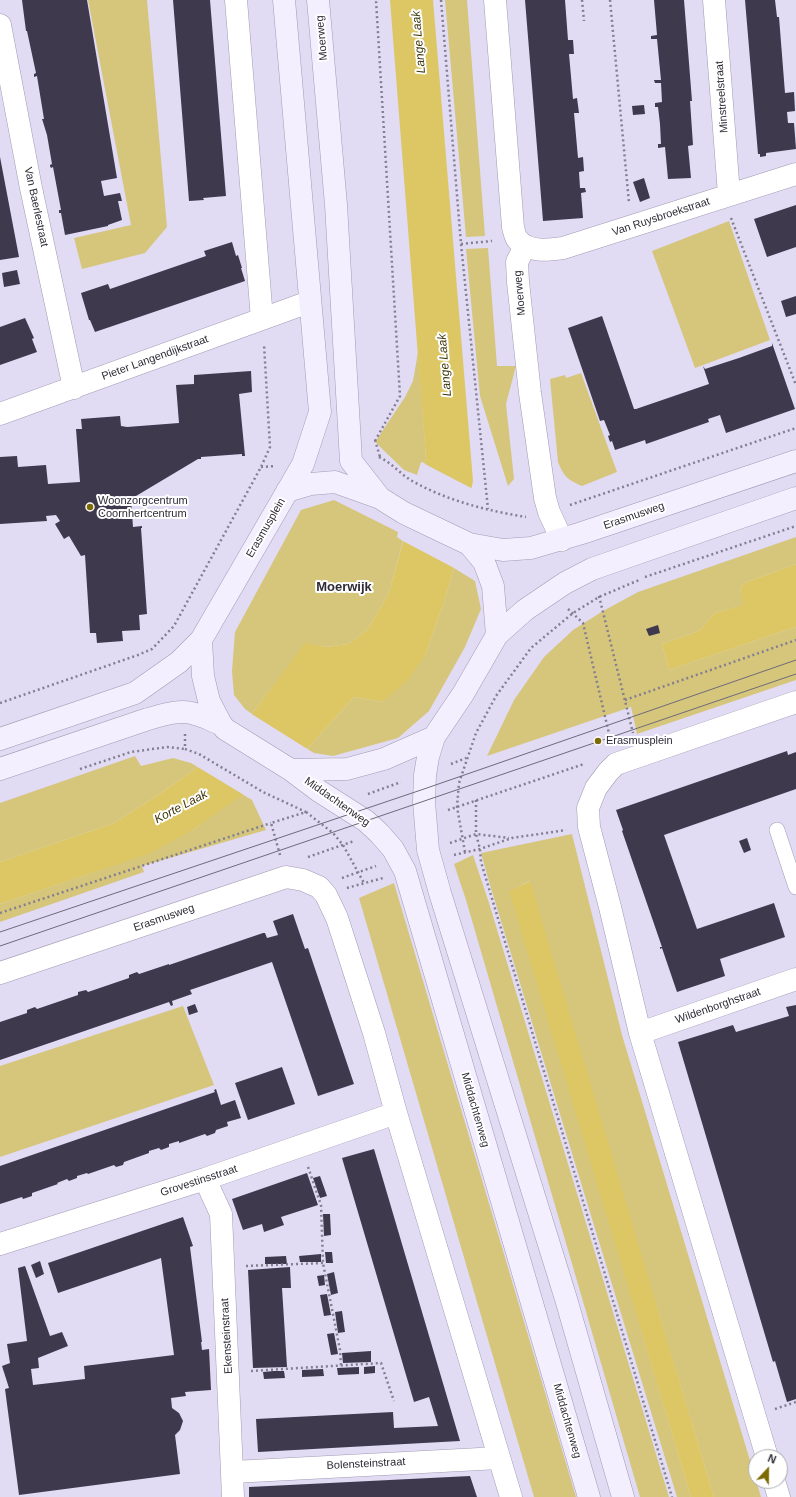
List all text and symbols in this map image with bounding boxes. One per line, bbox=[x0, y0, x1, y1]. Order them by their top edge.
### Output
water label: Lange Laak bbox=[409, 10, 429, 74]
street label: Moerweg bbox=[313, 15, 331, 61]
street label: Minstreelstraat bbox=[713, 61, 731, 133]
street label: Van Baerlestraat bbox=[21, 166, 51, 248]
street label: Van Ruysbroekstraat bbox=[611, 195, 711, 239]
street label: Moerweg bbox=[511, 270, 529, 316]
street label: Pieter Langendijkstraat bbox=[100, 333, 210, 383]
water label: Lange Laak bbox=[435, 333, 455, 397]
place label: Woonzorgcentrum Coornhertcentrum bbox=[98, 494, 188, 520]
street label: Erasmusplein bbox=[244, 496, 288, 560]
street label: Erasmusweg bbox=[602, 499, 666, 533]
marker: Woonzorgcentrum Coornhertcentrum bbox=[85, 502, 95, 512]
district label: Moerwijk bbox=[316, 579, 372, 595]
place label: Erasmusplein bbox=[606, 734, 673, 748]
marker: Erasmusplein bbox=[593, 736, 603, 746]
street label: Middachtenweg bbox=[302, 774, 372, 830]
water label: Korte Laak bbox=[152, 787, 210, 827]
street label: Erasmusweg bbox=[132, 901, 196, 935]
street label: Wildenborghstraat bbox=[674, 985, 762, 1027]
street label: Middachtenweg bbox=[458, 1071, 492, 1149]
street label: Grovestinsstraat bbox=[159, 1162, 239, 1200]
street label: Ekensteinstraat bbox=[218, 1298, 236, 1374]
street label: Middachtenweg bbox=[550, 1382, 584, 1460]
north arrow bbox=[748, 1449, 788, 1489]
text: N bbox=[766, 1452, 778, 1466]
street label: Bolensteinstraat bbox=[326, 1455, 406, 1473]

